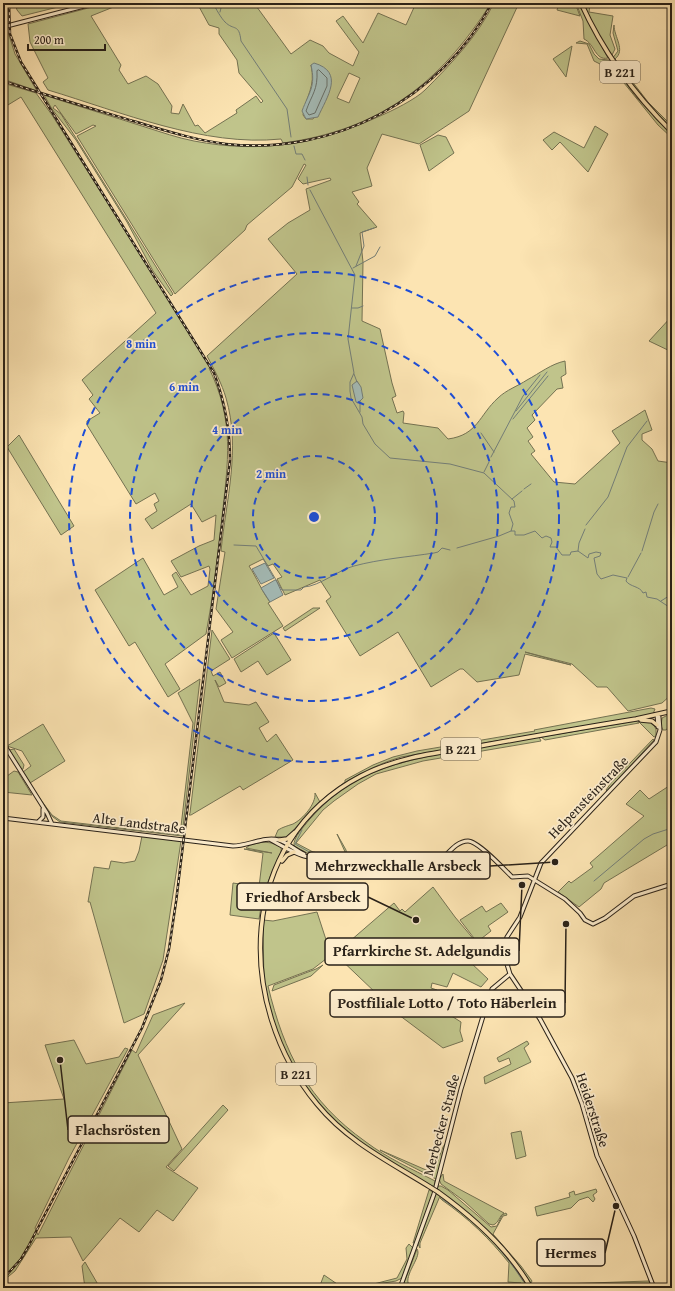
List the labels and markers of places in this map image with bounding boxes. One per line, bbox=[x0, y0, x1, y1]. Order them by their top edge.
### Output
centre of rings bbox=[307, 510, 321, 524]
callout: Mehrzweckhalle Arsbeck bbox=[307, 852, 490, 879]
callout: Friedhof Arsbeck bbox=[237, 883, 368, 910]
callout: Pfarrkirche St. Adelgundis bbox=[325, 938, 519, 965]
callout: Postfiliale Lotto / Toto Häberlein bbox=[330, 990, 565, 1017]
callout: Flachsrösten bbox=[68, 1116, 169, 1143]
callout: Hermes bbox=[537, 1239, 605, 1266]

